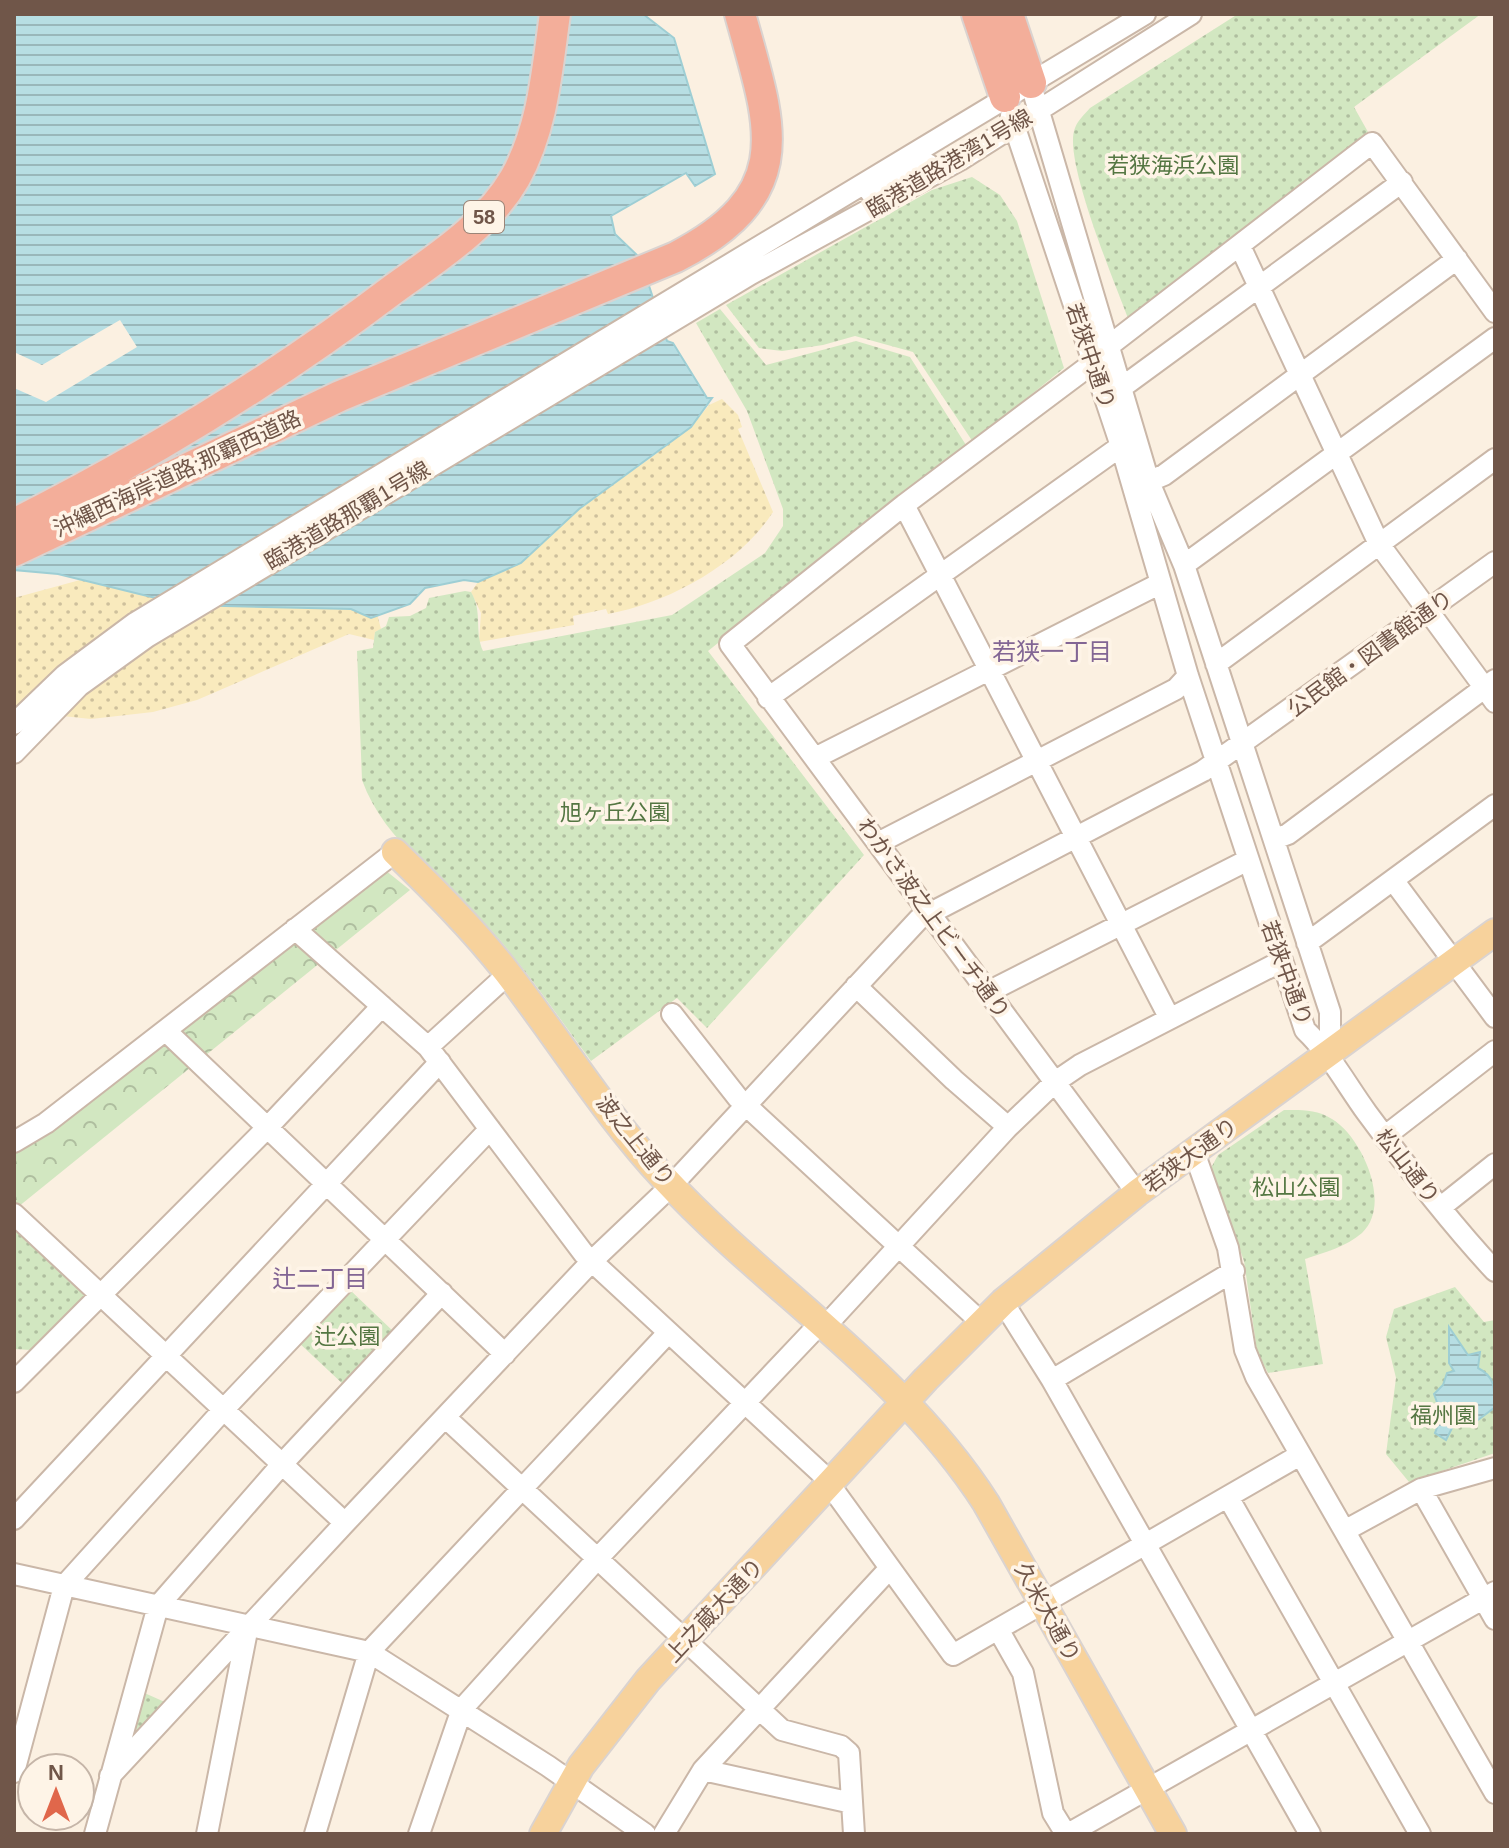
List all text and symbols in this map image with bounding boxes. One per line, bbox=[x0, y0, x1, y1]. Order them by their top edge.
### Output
street label: 臨港道路港湾1号線 bbox=[862, 104, 1036, 223]
park label: 若狭海浜公園 bbox=[1107, 153, 1239, 178]
road number: 58 bbox=[464, 201, 504, 233]
street label: 若狭中通り bbox=[1061, 300, 1120, 412]
street label: 沖縄西海岸道路;那覇西道路 bbox=[50, 405, 305, 542]
street label: 臨港道路那覇1号線 bbox=[260, 456, 434, 575]
street label: 公民館・図書館通り bbox=[1283, 585, 1458, 722]
district label: 若狭一丁目 bbox=[992, 638, 1112, 665]
park label: 旭ヶ丘公園 bbox=[560, 800, 670, 825]
street label: わかさ波之上ビーチ通り bbox=[852, 813, 1015, 1024]
street label: 若狭中通り bbox=[1256, 917, 1317, 1029]
street label: 波之上通り bbox=[591, 1090, 680, 1191]
street label: 若狭大通り bbox=[1138, 1113, 1242, 1198]
street label: 松山通り bbox=[1371, 1124, 1445, 1209]
park label: 松山公園 bbox=[1252, 1175, 1340, 1200]
district label: 辻二丁目 bbox=[272, 1265, 368, 1292]
park label: 辻公園 bbox=[314, 1324, 380, 1349]
park label: 福州園 bbox=[1410, 1403, 1476, 1428]
street label: 上之蔵大通り bbox=[660, 1554, 769, 1667]
street label: 久米大通り bbox=[1010, 1558, 1085, 1666]
north arrow bbox=[16, 1752, 96, 1832]
text: N bbox=[48, 1760, 64, 1785]

